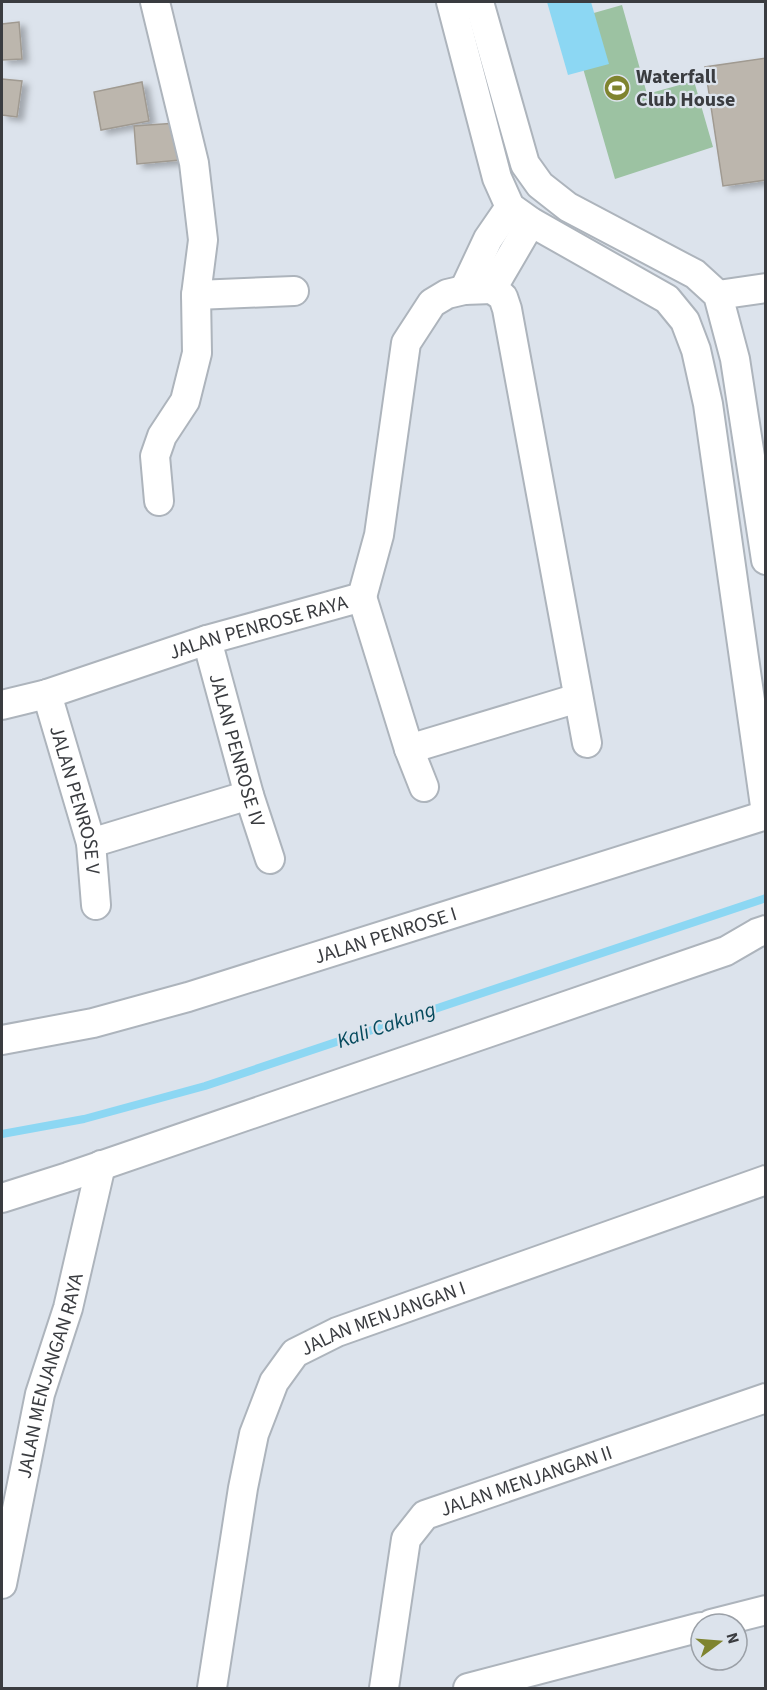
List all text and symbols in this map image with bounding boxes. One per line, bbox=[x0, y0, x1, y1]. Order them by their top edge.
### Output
place label: Waterfall Club House bbox=[636, 63, 735, 114]
sports icon: Waterfall Club House bbox=[602, 73, 632, 103]
street label: JALAN PENROSE RAYA bbox=[165, 589, 351, 667]
street label: JALAN PENROSE IV bbox=[202, 670, 272, 831]
street label: JALAN PENROSE V bbox=[42, 722, 107, 876]
street label: JALAN PENROSE I bbox=[311, 900, 461, 971]
water label: Kali Cakung bbox=[332, 994, 440, 1056]
street label: JALAN MENJANGAN RAYA bbox=[10, 1270, 91, 1481]
street label: JALAN MENJANGAN I bbox=[296, 1274, 470, 1363]
street label: JALAN MENJANGAN II bbox=[437, 1439, 616, 1524]
north arrow bbox=[689, 1612, 749, 1672]
text: N bbox=[720, 1630, 744, 1646]

